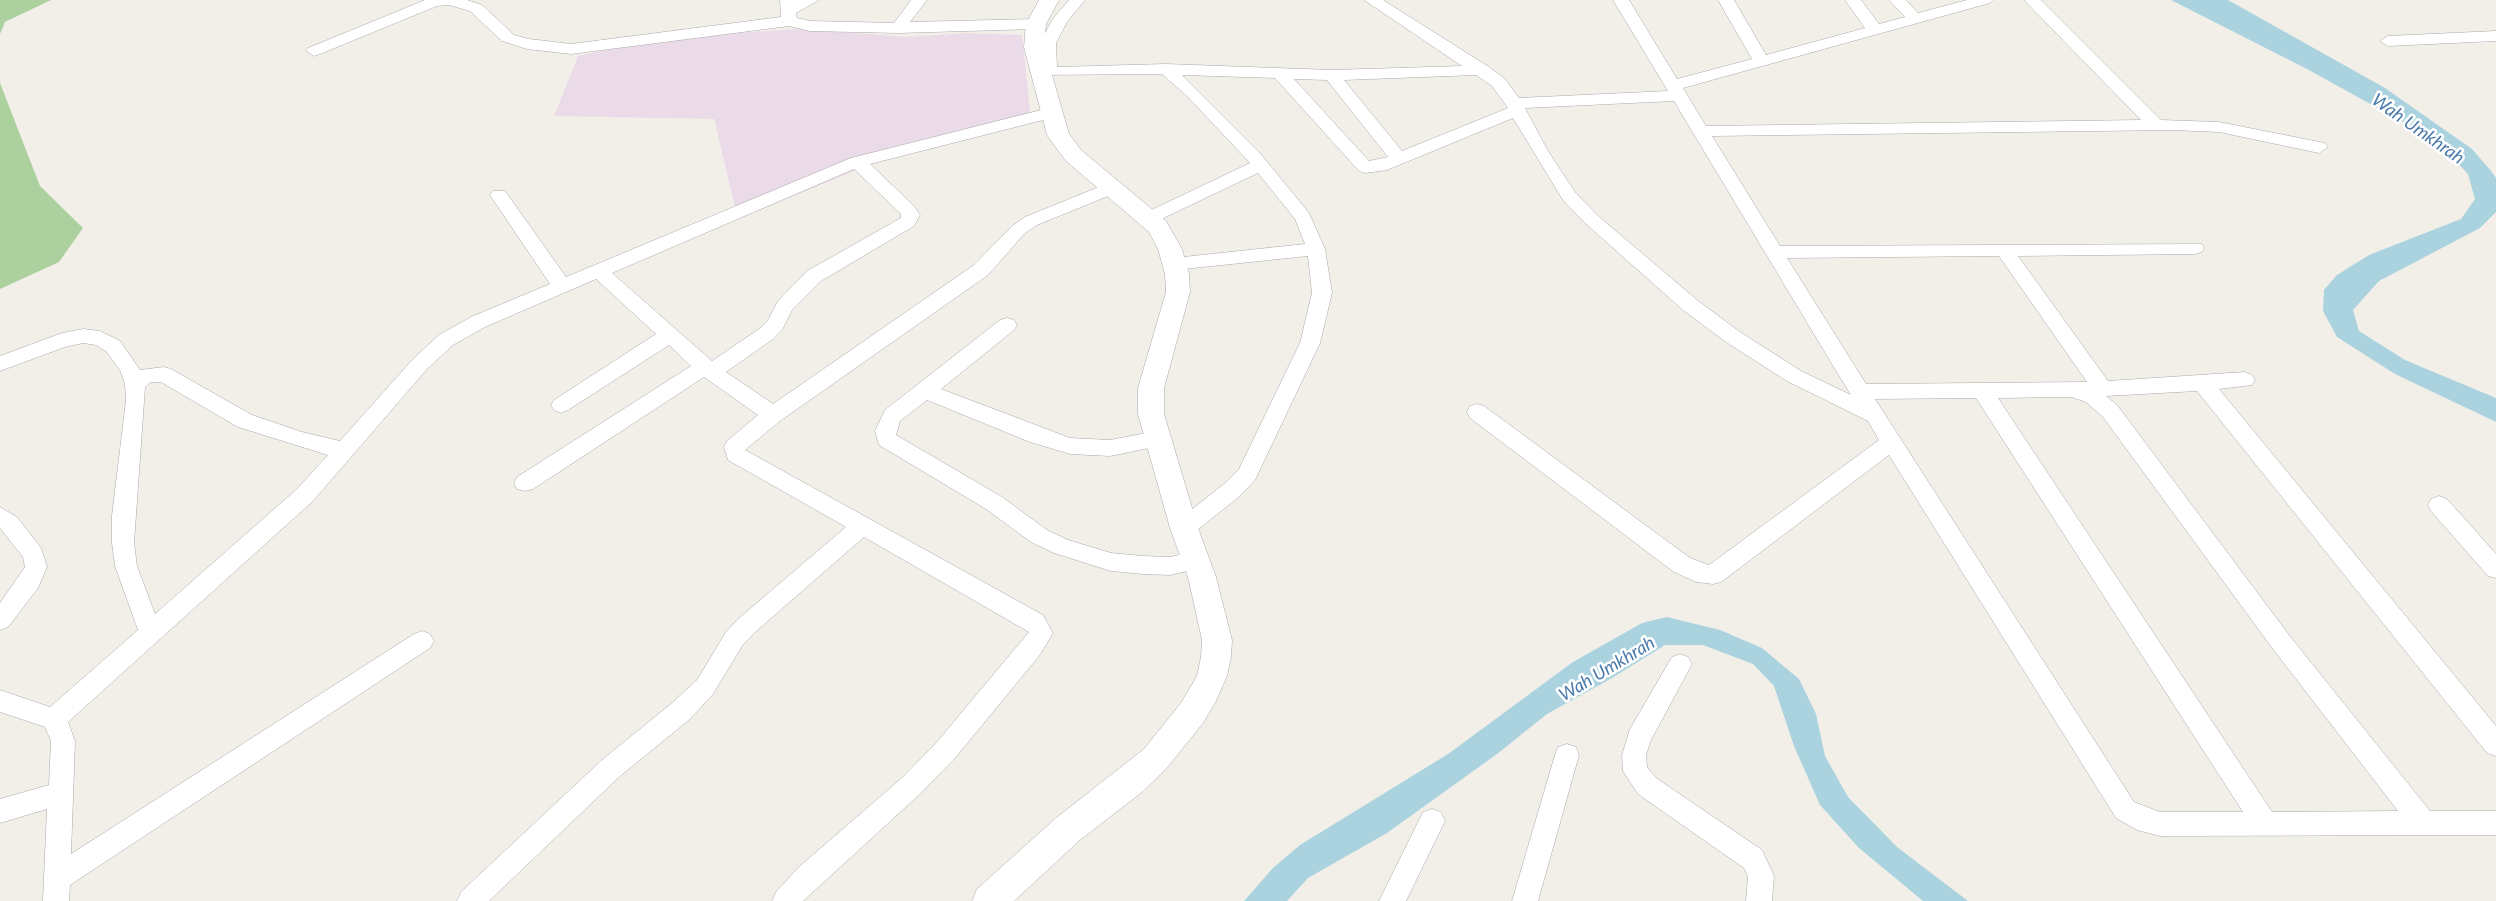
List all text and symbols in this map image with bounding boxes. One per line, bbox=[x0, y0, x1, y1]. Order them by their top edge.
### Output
water label: Wah Umkhrah bbox=[2368, 89, 2468, 169]
water label: Wah Umkhrah bbox=[1555, 632, 1659, 706]

